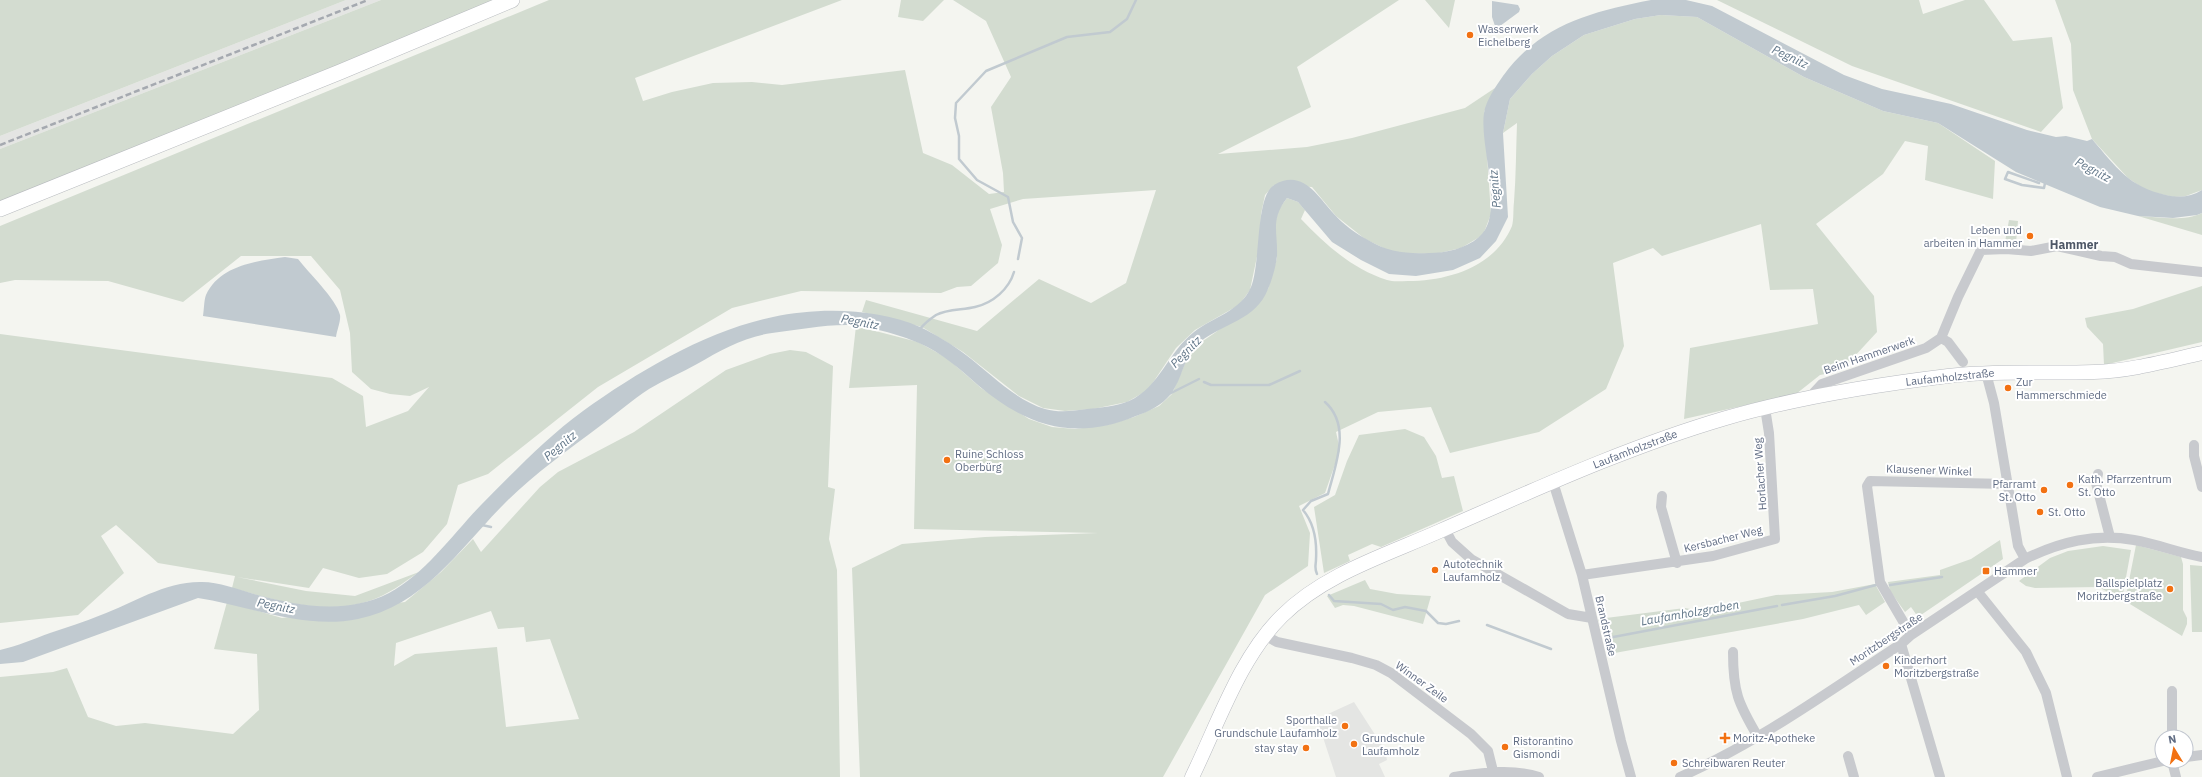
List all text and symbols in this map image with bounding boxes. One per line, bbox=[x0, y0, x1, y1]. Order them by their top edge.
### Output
place label: Wasserwerk Eichelberg bbox=[1478, 22, 1539, 49]
marker: Wasserwerk Eichelberg bbox=[1465, 30, 1475, 40]
water label: Pegnitz bbox=[1770, 42, 1811, 72]
water label: Pegnitz bbox=[2073, 154, 2114, 185]
water label: Pegnitz bbox=[1485, 169, 1504, 209]
place label: Leben und arbeiten in Hammer bbox=[1924, 223, 2022, 250]
marker: Leben und arbeiten in Hammer bbox=[2025, 231, 2035, 241]
district label: Hammer bbox=[2050, 237, 2098, 252]
water label: Pegnitz bbox=[840, 310, 881, 333]
water label: Pegnitz bbox=[1167, 332, 1205, 371]
street label: Beim Hammerwerk bbox=[1822, 333, 1917, 377]
street label: Laufamholzstraße bbox=[1905, 365, 1995, 389]
place label: Zur Hammerschmiede bbox=[2016, 375, 2107, 402]
marker: Zur Hammerschmiede bbox=[2003, 383, 2013, 393]
street label: Laufamholzstraße bbox=[1591, 426, 1679, 472]
water label: Pegnitz bbox=[540, 427, 580, 464]
street label: Horlacher Weg bbox=[1750, 437, 1770, 511]
place label: Ruine Schloss Oberbürg bbox=[955, 447, 1024, 474]
marker: Ruine Schloss Oberbürg bbox=[942, 455, 952, 465]
street label: Klausener Winkel bbox=[1886, 462, 1972, 478]
place label: Kath. Pfarrzentrum St. Otto bbox=[2078, 472, 2172, 499]
place label: Pfarramt St. Otto bbox=[1993, 477, 2036, 504]
marker: Kath. Pfarrzentrum St. Otto bbox=[2065, 480, 2075, 490]
marker: Pfarramt St. Otto bbox=[2039, 485, 2049, 495]
place label: St. Otto bbox=[2048, 505, 2085, 519]
marker: St. Otto bbox=[2035, 507, 2045, 517]
street label: Kersbacher Weg bbox=[1682, 522, 1764, 556]
place label: Autotechnik Laufamholz bbox=[1443, 557, 1503, 584]
place label: Hammer bbox=[1994, 564, 2037, 578]
marker: Autotechnik Laufamholz bbox=[1430, 565, 1440, 575]
marker: Hammer bbox=[1981, 566, 1991, 576]
place label: Ballspielplatz Moritzbergstraße bbox=[2077, 576, 2162, 603]
marker: Ballspielplatz Moritzbergstraße bbox=[2165, 584, 2175, 594]
water label: Pegnitz bbox=[256, 594, 297, 617]
street label: Brandstraße bbox=[1592, 594, 1620, 658]
water label: Laufamholzgraben bbox=[1640, 596, 1740, 629]
street label: Moritzbergstraße bbox=[1847, 609, 1925, 669]
place label: Kinderhort Moritzbergstraße bbox=[1894, 653, 1979, 680]
street label: Winner Zeile bbox=[1393, 658, 1451, 706]
marker: Kinderhort Moritzbergstraße bbox=[1881, 661, 1891, 671]
place label: Sporthalle Grundschule Laufamholz bbox=[1214, 713, 1337, 740]
marker: Sporthalle Grundschule Laufamholz bbox=[1340, 721, 1350, 731]
north arrow bbox=[2154, 729, 2194, 769]
place label: Grundschule Laufamholz bbox=[1362, 731, 1425, 758]
place label: Moritz-Apotheke bbox=[1733, 731, 1815, 745]
text: N bbox=[2167, 732, 2177, 747]
marker: Moritz-Apotheke bbox=[1720, 733, 1730, 743]
place label: Ristorantino Gismondi bbox=[1513, 734, 1573, 761]
marker: Grundschule Laufamholz bbox=[1349, 739, 1359, 749]
place label: stay stay bbox=[1255, 741, 1299, 755]
marker: Ristorantino Gismondi bbox=[1500, 742, 1510, 752]
marker: stay stay bbox=[1301, 743, 1311, 753]
place label: Schreibwaren Reuter bbox=[1682, 756, 1785, 770]
marker: Schreibwaren Reuter bbox=[1669, 758, 1679, 768]

